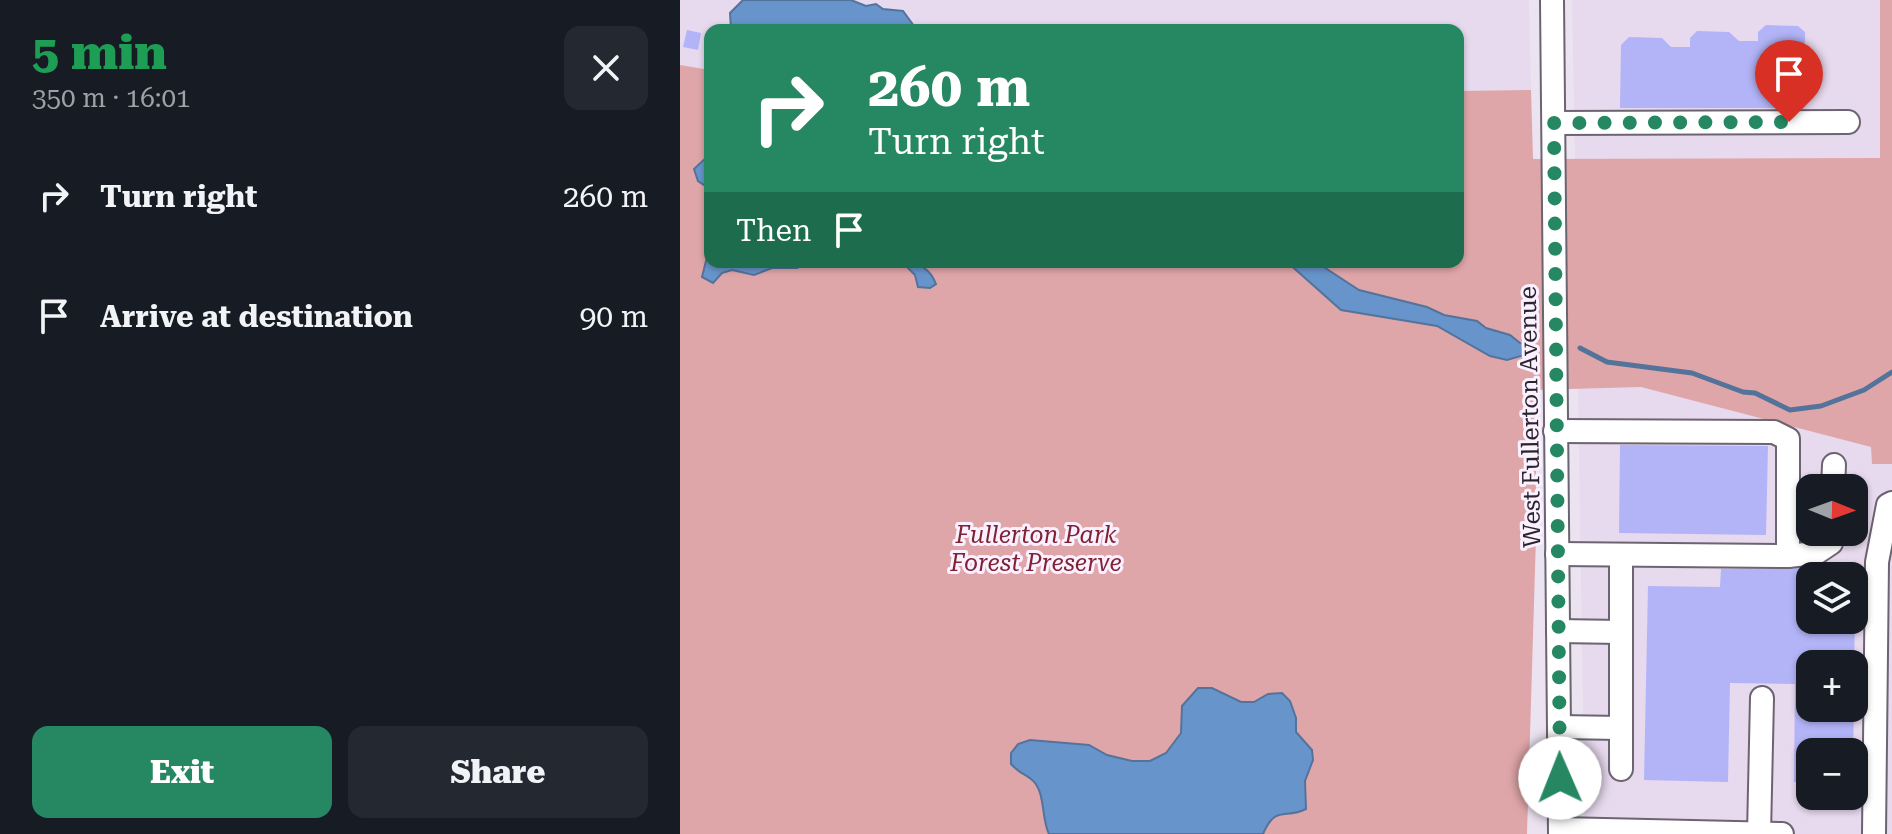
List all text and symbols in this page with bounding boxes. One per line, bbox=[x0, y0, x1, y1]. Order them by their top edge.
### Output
text: 5 min bbox=[32, 25, 167, 81]
button: close bbox=[564, 26, 648, 110]
pin bbox=[1755, 40, 1823, 122]
icon: arrive bbox=[1767, 52, 1811, 96]
text: 260 m bbox=[868, 54, 1030, 120]
icon: right bbox=[736, 56, 840, 160]
text: 350 m · 16:01 bbox=[32, 83, 191, 113]
text: Turn right bbox=[868, 121, 1045, 163]
icon: right bbox=[32, 174, 76, 218]
text: Turn right bbox=[100, 179, 257, 214]
text: 260 m bbox=[563, 179, 648, 214]
icon: arrive bbox=[827, 208, 871, 252]
text: Then bbox=[736, 213, 811, 248]
street label: West Fullerton Avenue bbox=[1514, 286, 1546, 548]
icon: arrive bbox=[32, 294, 76, 338]
text: Arrive at destination bbox=[100, 299, 413, 334]
text: 90 m bbox=[579, 299, 648, 334]
north arrow bbox=[1796, 474, 1868, 546]
map controls bbox=[1796, 474, 1868, 810]
park label: Fullerton Park Forest Preserve bbox=[949, 521, 1122, 577]
button: layers bbox=[1796, 562, 1868, 634]
button: + bbox=[1796, 650, 1868, 722]
button: Exit bbox=[32, 726, 332, 818]
button: Share bbox=[348, 726, 648, 818]
position arrow bbox=[1518, 736, 1602, 820]
button: − bbox=[1796, 738, 1868, 810]

